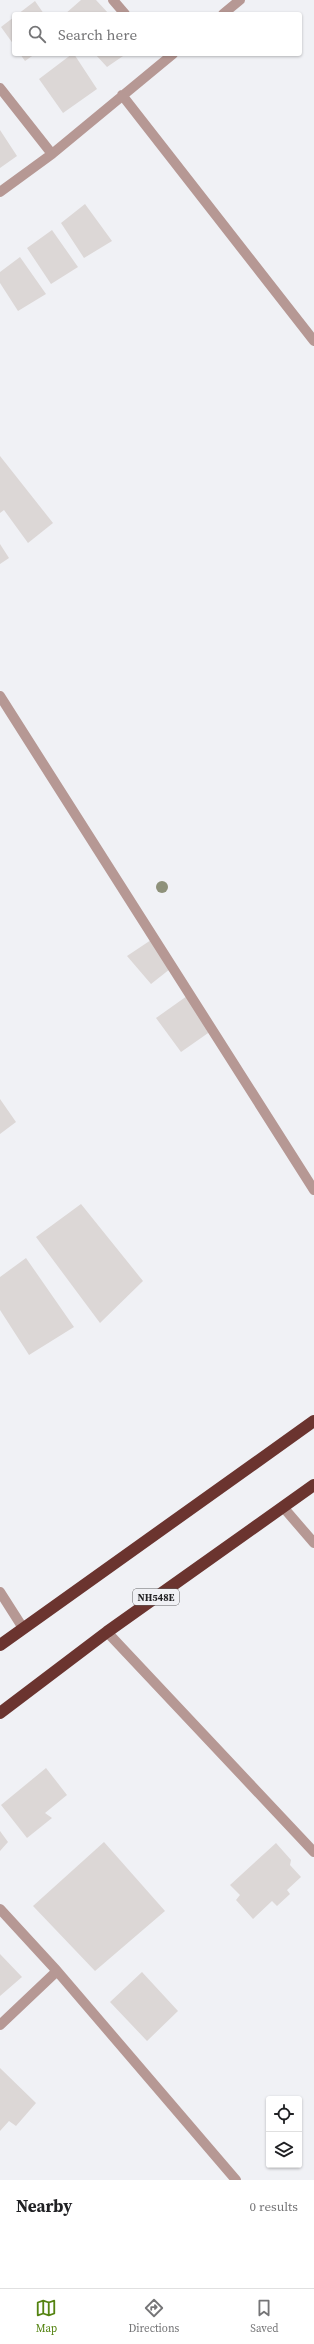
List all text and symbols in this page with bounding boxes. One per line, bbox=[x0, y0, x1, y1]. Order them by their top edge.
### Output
search box bbox=[12, 12, 302, 56]
icon: search bbox=[26, 23, 48, 45]
text: Search here bbox=[58, 24, 137, 45]
road number: NH548E bbox=[133, 1589, 179, 1605]
map controls bbox=[266, 2096, 302, 2168]
button: locate bbox=[266, 2096, 302, 2132]
button: layers bbox=[266, 2132, 302, 2168]
text: Nearby bbox=[16, 2194, 72, 2218]
text: 0 results bbox=[250, 2198, 298, 2215]
tab: Map bbox=[35, 2297, 57, 2336]
tab: Directions bbox=[128, 2297, 179, 2336]
tab: Saved bbox=[250, 2297, 279, 2336]

